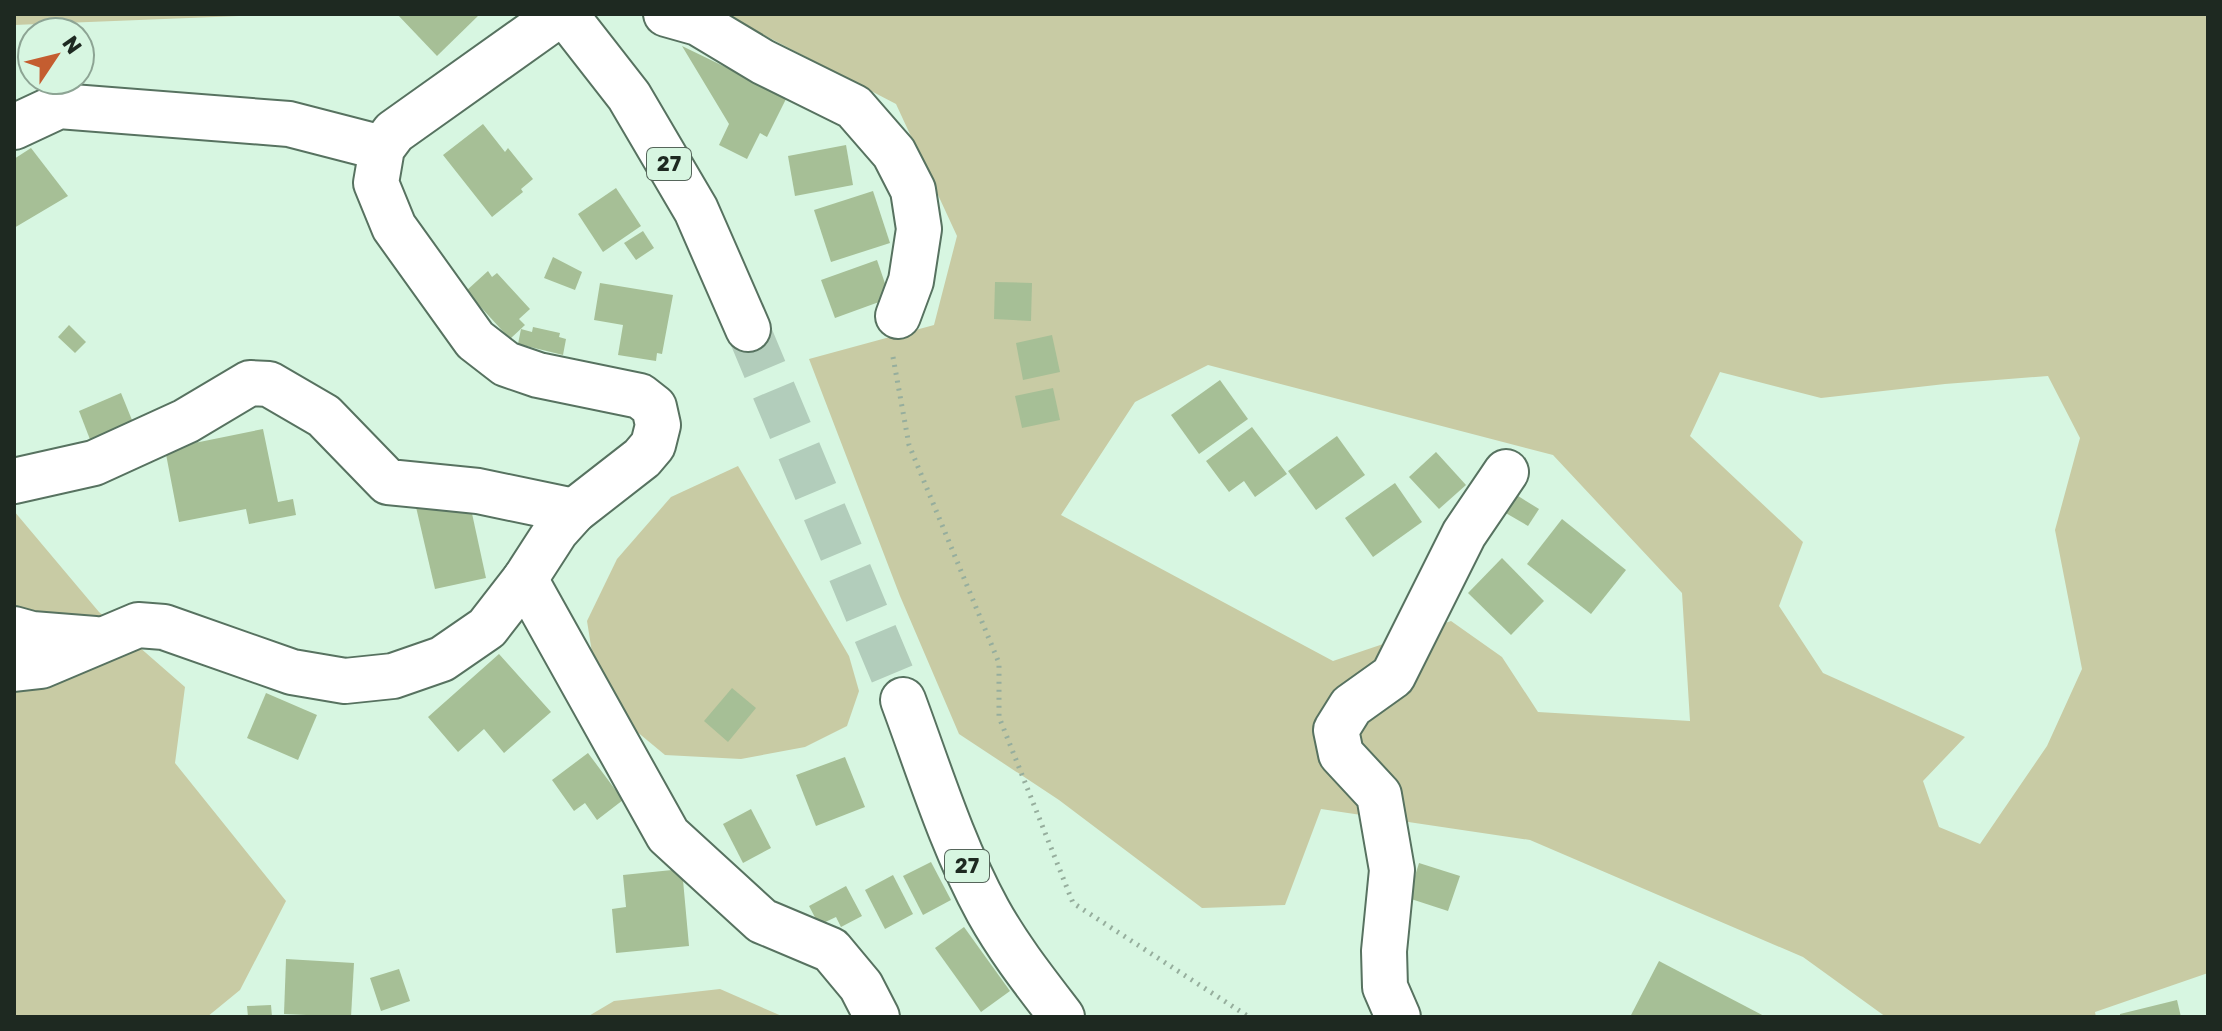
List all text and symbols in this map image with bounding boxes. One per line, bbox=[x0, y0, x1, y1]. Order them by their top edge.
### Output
north arrow bbox=[16, 16, 96, 96]
text: N bbox=[56, 31, 88, 59]
road number: 27 bbox=[647, 148, 691, 180]
road number: 27 bbox=[945, 850, 989, 882]

